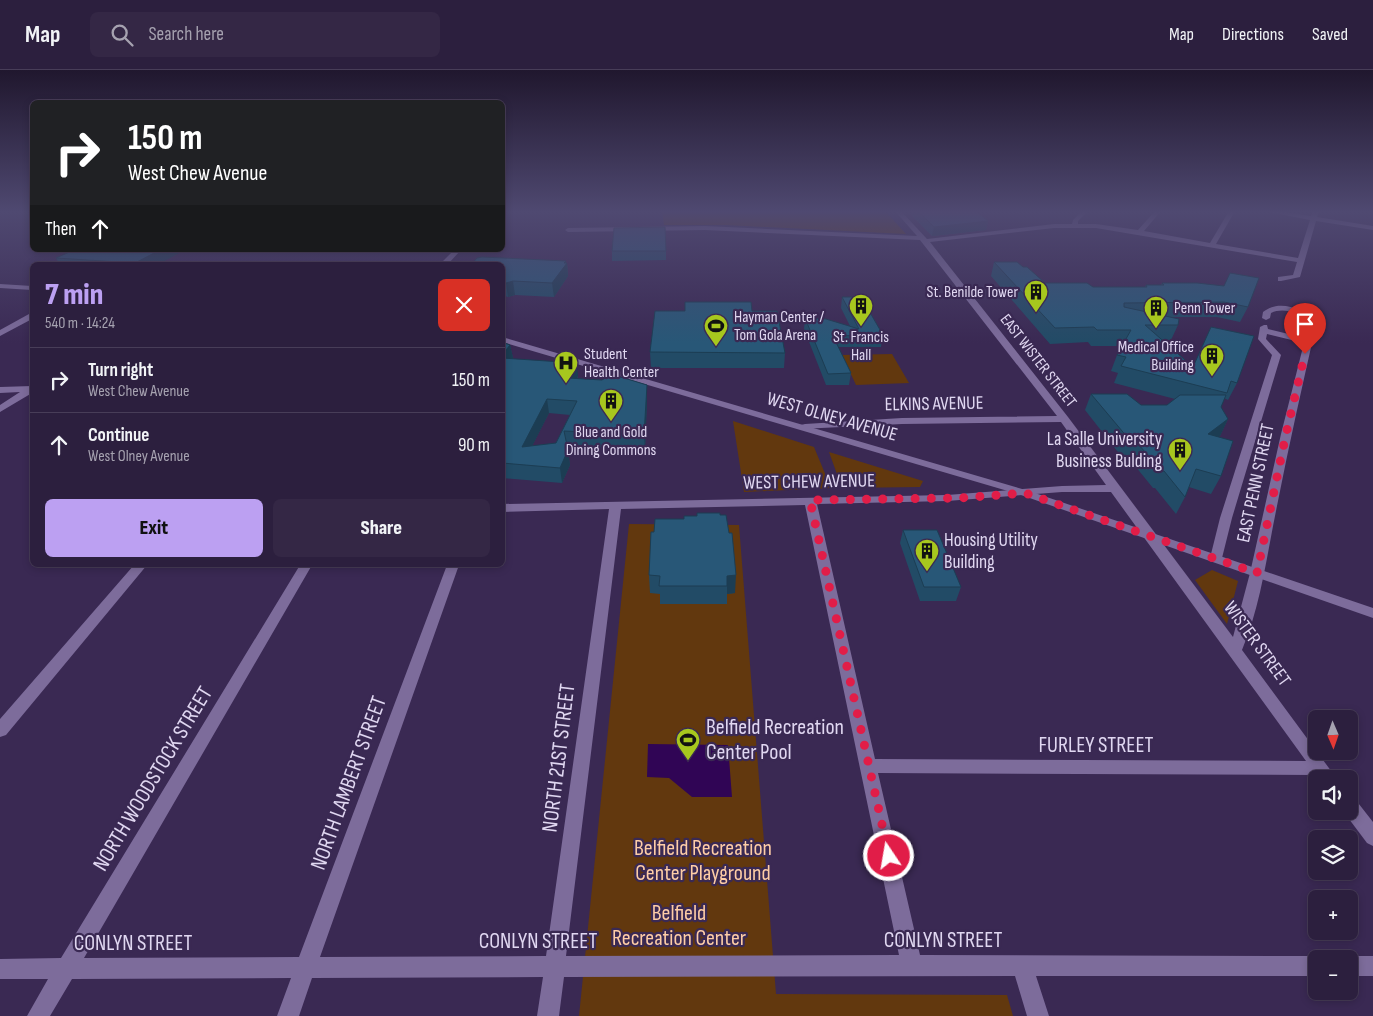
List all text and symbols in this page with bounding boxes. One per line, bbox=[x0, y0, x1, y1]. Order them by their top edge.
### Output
search box bbox=[90, 12, 440, 57]
text: Map bbox=[25, 20, 60, 49]
icon: search bbox=[108, 21, 136, 49]
text: Search here bbox=[148, 23, 224, 46]
text: Map bbox=[1169, 24, 1194, 45]
text: Directions bbox=[1222, 24, 1284, 45]
text: Saved bbox=[1312, 24, 1348, 45]
text: 150 m bbox=[128, 117, 202, 160]
icon: right bbox=[45, 120, 110, 185]
text: West Chew Avenue bbox=[128, 160, 267, 187]
icon: ahead bbox=[86, 215, 114, 243]
text: Then bbox=[45, 218, 76, 241]
text: 7 min bbox=[45, 277, 103, 313]
button: close bbox=[438, 279, 490, 331]
building icon: St. Benilde Tower bbox=[1023, 279, 1049, 313]
place label: St. Benilde Tower bbox=[927, 283, 1018, 302]
building icon: St. Francis Hall bbox=[848, 293, 874, 327]
building icon: Penn Tower bbox=[1143, 295, 1169, 329]
place label: Penn Tower bbox=[1174, 299, 1236, 318]
pin bbox=[1284, 303, 1326, 354]
place label: Hayman Center / Tom Gola Arena bbox=[734, 308, 825, 345]
icon: arrive bbox=[1291, 310, 1319, 338]
street label: EAST WISTER STREET bbox=[996, 311, 1081, 412]
sports icon: Hayman Center / Tom Gola Arena bbox=[703, 313, 729, 347]
text: 540 m · 14:24 bbox=[45, 314, 115, 333]
place label: St. Francis Hall bbox=[833, 328, 889, 365]
place label: Medical Office Building bbox=[1118, 338, 1194, 375]
building icon: Medical Office Building bbox=[1199, 343, 1225, 377]
place label: Student Health Center bbox=[584, 345, 659, 382]
hospital icon: Student Health Center bbox=[553, 350, 579, 384]
text: Turn right bbox=[88, 359, 153, 382]
icon: right bbox=[45, 366, 73, 394]
text: 150 m bbox=[452, 369, 490, 392]
text: West Chew Avenue bbox=[88, 382, 189, 401]
street label: WEST OLNEY AVENUE bbox=[764, 387, 900, 447]
building icon: Blue and Gold Dining Commons bbox=[598, 388, 624, 422]
street label: ELKINS AVENUE bbox=[884, 392, 984, 416]
street label: EAST PENN STREET bbox=[1232, 421, 1280, 544]
place label: Blue and Gold Dining Commons bbox=[566, 423, 656, 460]
text: Continue bbox=[88, 424, 149, 447]
place label: La Salle University Business Bulding bbox=[1047, 428, 1163, 473]
icon: ahead bbox=[45, 431, 73, 459]
text: 90 m bbox=[458, 434, 490, 457]
building icon: La Salle University Business Bulding bbox=[1167, 437, 1193, 471]
text: West Olney Avenue bbox=[88, 447, 190, 466]
street label: WEST CHEW AVENUE bbox=[743, 469, 875, 495]
button: Exit bbox=[45, 499, 263, 557]
button: Share bbox=[273, 499, 490, 557]
place label: Housing Utility Building bbox=[944, 529, 1039, 574]
building icon: Housing Utility Building bbox=[914, 538, 940, 572]
street label: WISTER STREET bbox=[1218, 597, 1296, 691]
street label: NORTH WOODSTOCK STREET bbox=[87, 682, 219, 876]
street label: NORTH 21ST STREET bbox=[536, 682, 582, 834]
street label: NORTH LAMBERT STREET bbox=[305, 692, 393, 874]
north arrow bbox=[1308, 710, 1358, 760]
map controls bbox=[1308, 710, 1358, 1000]
place label: Belfield Recreation Center Pool bbox=[706, 714, 844, 766]
sports icon: Belfield Recreation Center Pool bbox=[675, 727, 701, 761]
street label: FURLEY STREET bbox=[1039, 732, 1153, 759]
button: sound bbox=[1308, 770, 1358, 820]
position arrow bbox=[862, 829, 914, 881]
button: layers bbox=[1308, 830, 1358, 880]
park label: Belfield Recreation Center Playground bbox=[634, 835, 772, 887]
button: + bbox=[1308, 890, 1358, 940]
park label: Belfield Recreation Center bbox=[612, 900, 746, 952]
street label: CONLYN STREET bbox=[884, 927, 1002, 954]
street label: CONLYN STREET bbox=[479, 928, 597, 955]
street label: CONLYN STREET bbox=[74, 930, 192, 957]
button: − bbox=[1308, 950, 1358, 1000]

